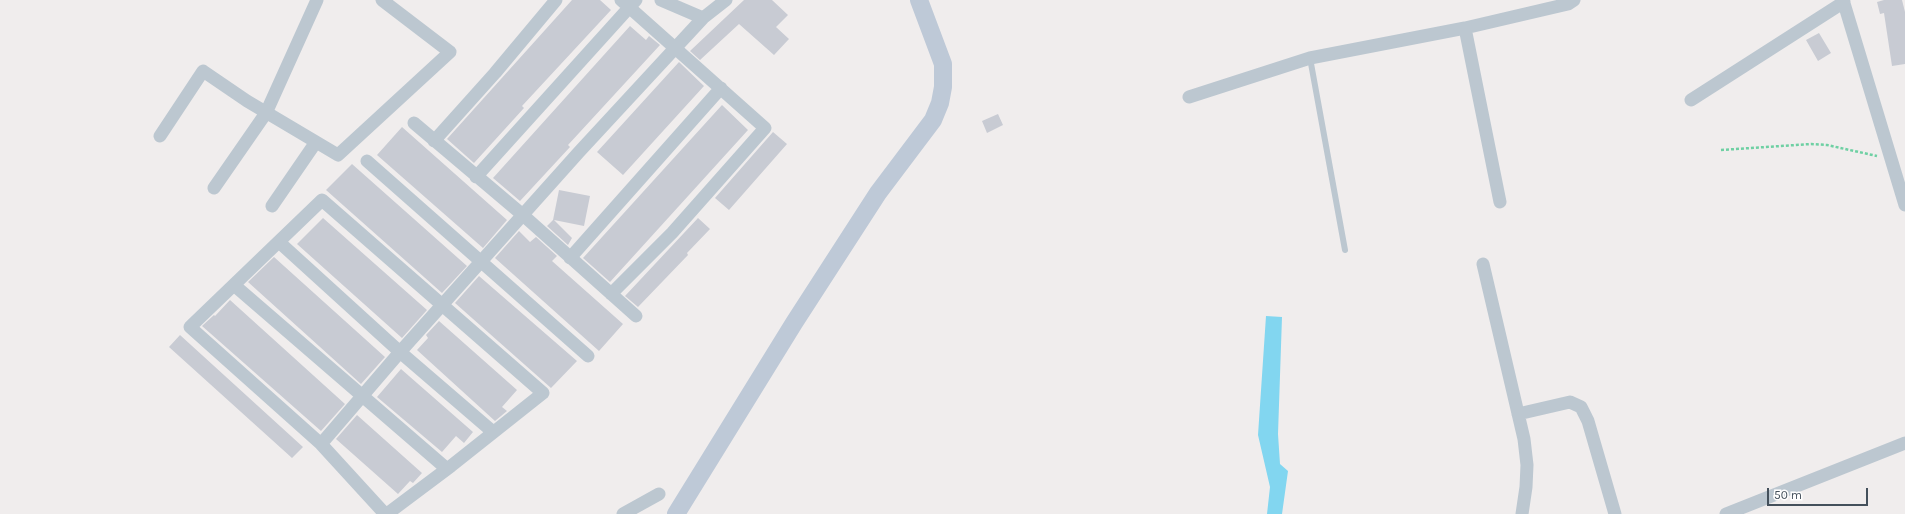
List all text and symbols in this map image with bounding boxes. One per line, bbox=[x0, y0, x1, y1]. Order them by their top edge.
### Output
scale bar bbox=[1769, 480, 1870, 506]
text: 50 m bbox=[1774, 488, 1802, 502]

